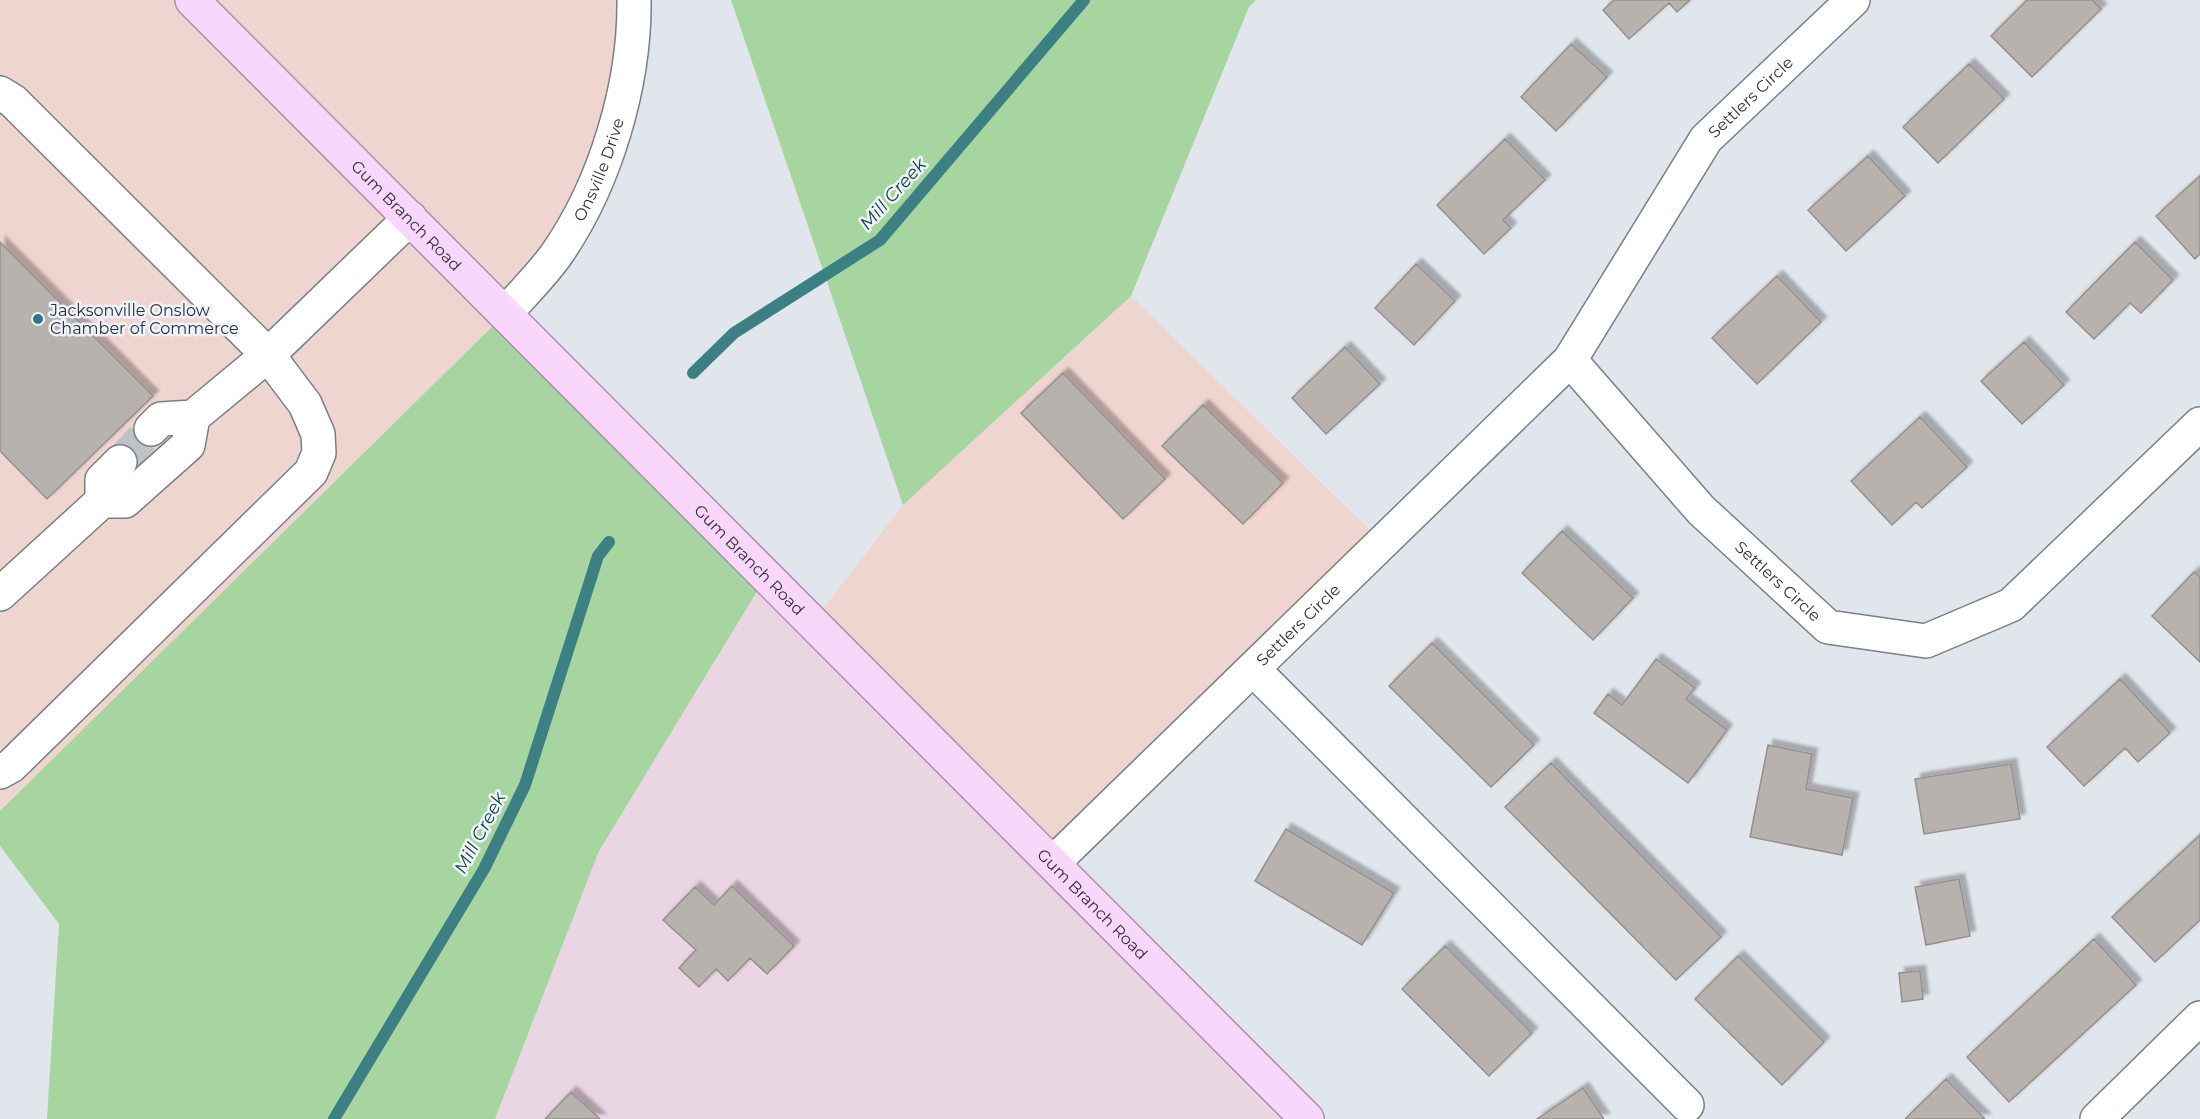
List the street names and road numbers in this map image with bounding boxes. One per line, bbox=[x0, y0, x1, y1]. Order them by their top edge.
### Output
street label: Settlers Circle bbox=[1704, 52, 1797, 141]
street label: Onsville Drive bbox=[569, 116, 627, 224]
street label: Gum Branch Road bbox=[348, 156, 466, 275]
street label: Gum Branch Road bbox=[691, 500, 809, 619]
street label: Settlers Circle bbox=[1731, 537, 1825, 625]
street label: Settlers Circle bbox=[1252, 580, 1344, 669]
street label: Gum Branch Road bbox=[1034, 845, 1152, 963]

